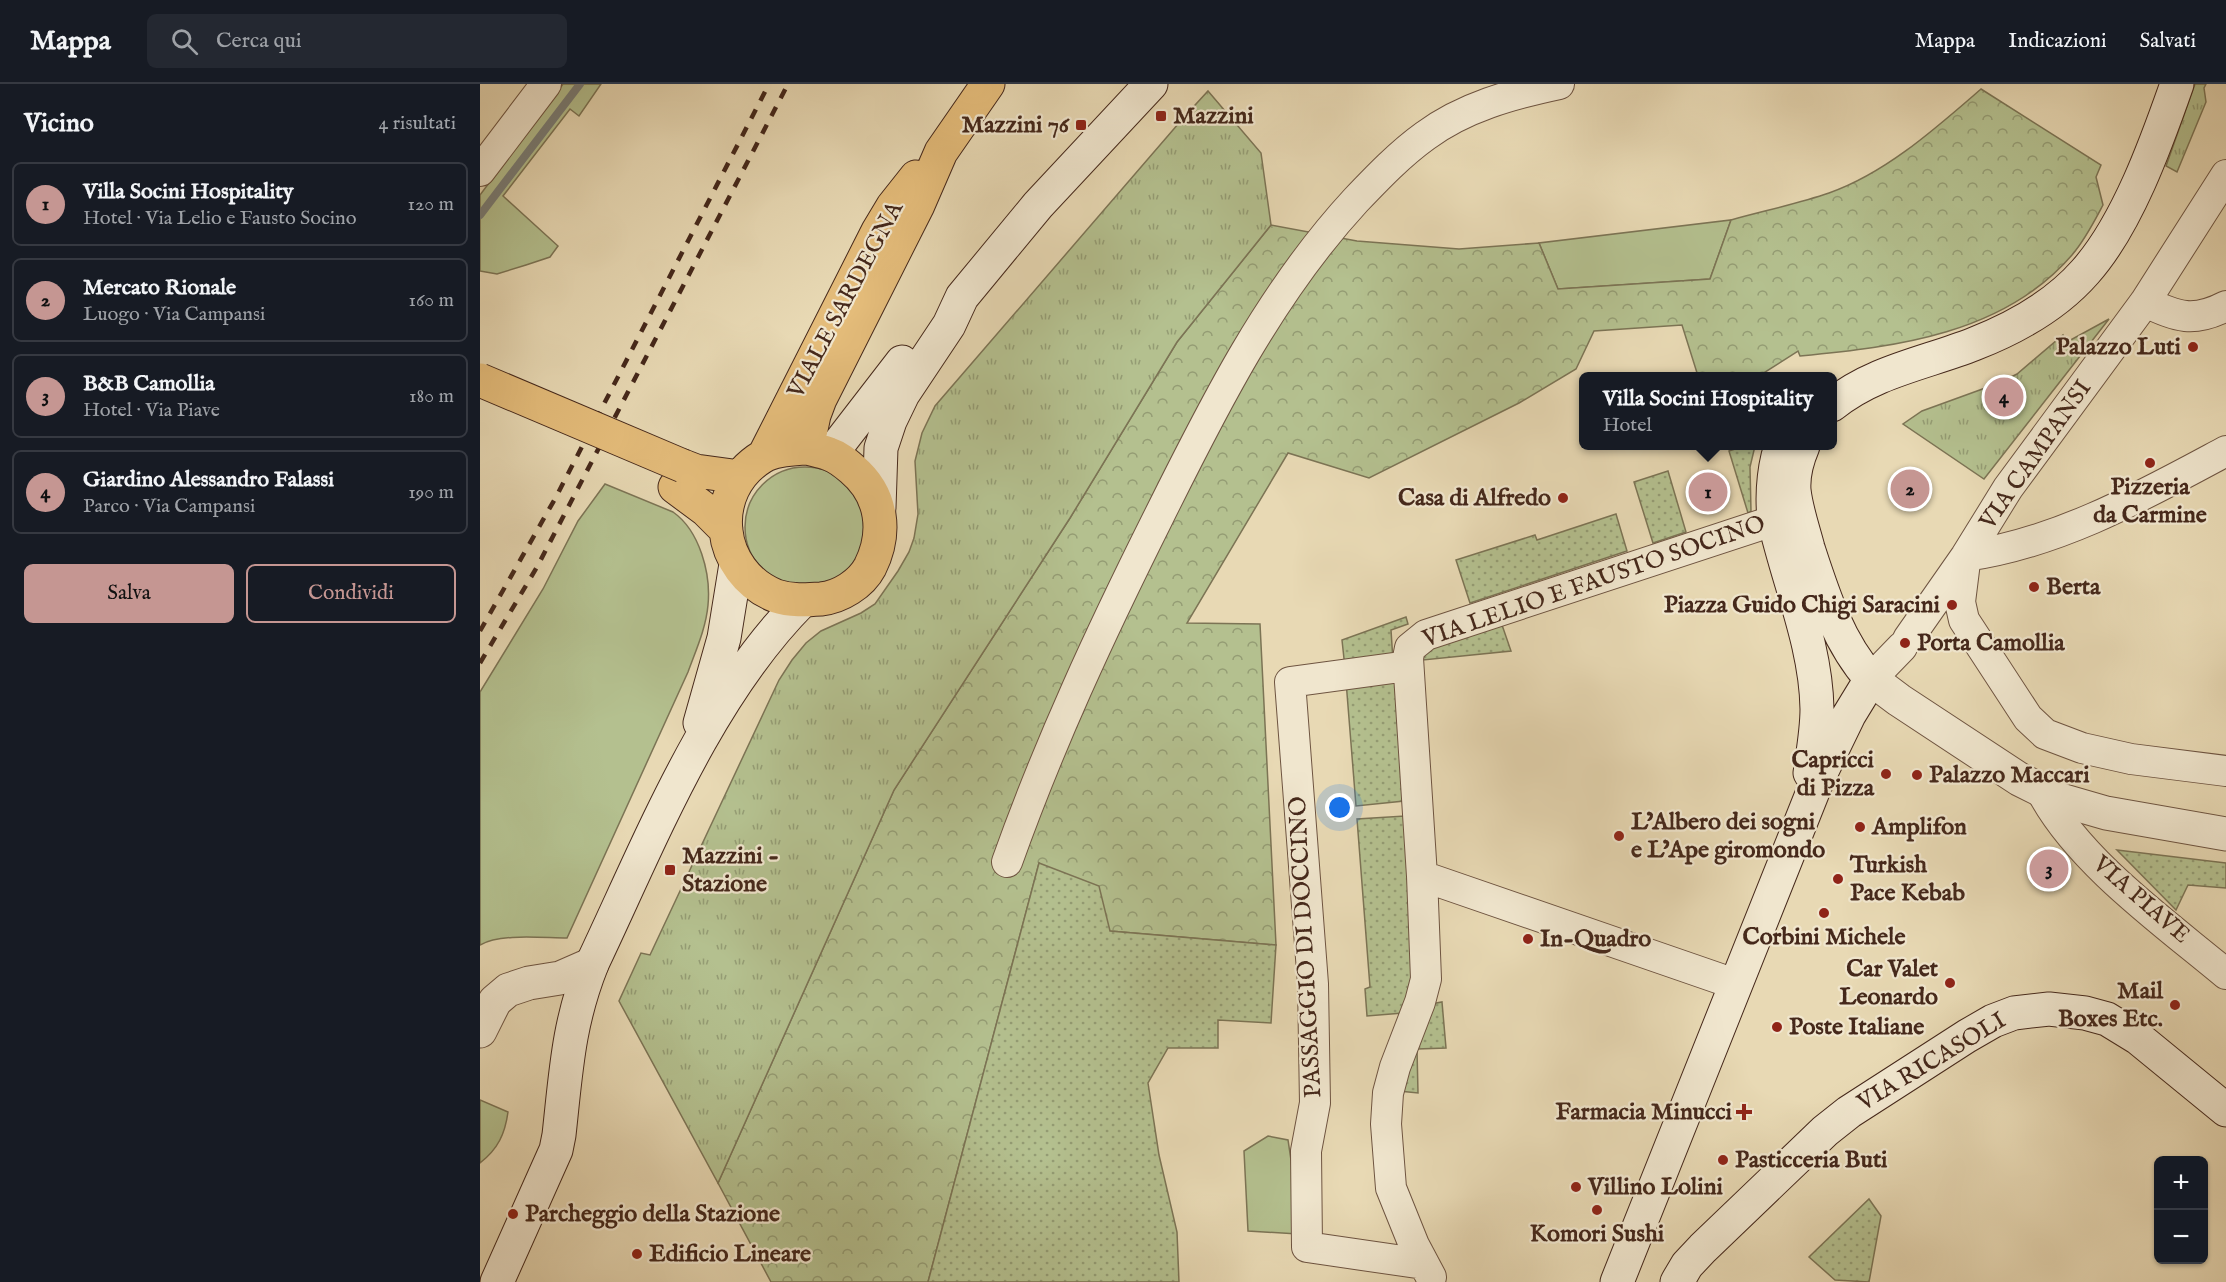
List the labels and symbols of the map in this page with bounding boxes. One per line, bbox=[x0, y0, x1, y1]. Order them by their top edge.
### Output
place label: Mazzini bbox=[1173, 101, 1254, 132]
marker: Mazzini bbox=[1154, 109, 1168, 123]
place label: Mazzini 76 bbox=[962, 110, 1070, 141]
marker: Mazzini 76 bbox=[1074, 118, 1088, 132]
street label: VIALE SARDEGNA bbox=[780, 195, 911, 405]
place label: Palazzo Luti bbox=[2055, 332, 2182, 363]
marker: Palazzo Luti bbox=[2186, 340, 2200, 354]
street label: VIA CAMPANSI bbox=[1972, 374, 2099, 537]
pin: 4 bbox=[1984, 374, 2024, 420]
marker: Pizzeria da Carmine bbox=[2143, 456, 2157, 470]
pin: 2 bbox=[1890, 466, 1930, 512]
pin: 1 bbox=[1688, 470, 1728, 514]
place label: Pizzeria da Carmine bbox=[2093, 472, 2207, 531]
place label: Casa di Alfredo bbox=[1398, 483, 1551, 514]
marker: Casa di Alfredo bbox=[1556, 491, 1570, 505]
street label: VIA LELIO E FAUSTO SOCINO bbox=[1418, 509, 1769, 656]
place label: Berta bbox=[2046, 572, 2101, 603]
marker: Berta bbox=[2027, 580, 2041, 594]
place label: Piazza Guido Chigi Saracini bbox=[1664, 590, 1941, 621]
marker: Piazza Guido Chigi Saracini bbox=[1945, 598, 1959, 612]
place label: Porta Camollia bbox=[1917, 628, 2065, 659]
marker: Porta Camollia bbox=[1898, 636, 1912, 650]
place label: Capricci di Pizza bbox=[1791, 745, 1875, 804]
place label: Palazzo Maccari bbox=[1929, 760, 2090, 791]
marker: Capricci di Pizza bbox=[1879, 767, 1893, 781]
marker: Palazzo Maccari bbox=[1910, 768, 1924, 782]
your location bbox=[1325, 793, 1354, 822]
street label: PASSAGGIO DI DOCCINO bbox=[1283, 795, 1329, 1099]
place label: L’Albero dei sogni e L’Ape giromondo bbox=[1631, 807, 1825, 866]
place label: Amplifon bbox=[1871, 812, 1967, 843]
marker: Amplifon bbox=[1853, 820, 1867, 834]
marker: L’Albero dei sogni e L’Ape giromondo bbox=[1612, 829, 1626, 843]
place label: Mazzini - Stazione bbox=[682, 841, 779, 900]
pin: 3 bbox=[2030, 846, 2068, 892]
street label: VIA PIAVE bbox=[2085, 849, 2196, 951]
place label: Turkish Pace Kebab bbox=[1849, 850, 1965, 909]
marker: Mazzini - Stazione bbox=[663, 863, 677, 877]
marker: Turkish Pace Kebab bbox=[1831, 872, 1845, 886]
marker: Corbini Michele bbox=[1817, 906, 1831, 920]
place label: Corbini Michele bbox=[1743, 922, 1905, 953]
place label: In-Quadro bbox=[1540, 924, 1651, 955]
marker: In-Quadro bbox=[1521, 932, 1535, 946]
place label: Car Valet Leonardo bbox=[1839, 954, 1939, 1013]
marker: Car Valet Leonardo bbox=[1943, 976, 1957, 990]
place label: Mail Boxes Etc. bbox=[2058, 976, 2163, 1035]
marker: Mail Boxes Etc. bbox=[2168, 998, 2182, 1012]
street label: VIA RICASOLI bbox=[1851, 1005, 2012, 1119]
place label: Poste Italiane bbox=[1789, 1012, 1924, 1043]
marker: Poste Italiane bbox=[1770, 1020, 1784, 1034]
place label: Farmacia Minucci bbox=[1556, 1097, 1733, 1128]
marker: Farmacia Minucci bbox=[1737, 1105, 1751, 1119]
place label: Pasticceria Buti bbox=[1735, 1145, 1888, 1176]
marker: Pasticceria Buti bbox=[1716, 1153, 1730, 1167]
place label: Villino Lolini bbox=[1587, 1172, 1724, 1203]
marker: Villino Lolini bbox=[1569, 1180, 1583, 1194]
place label: Parcheggio della Stazione bbox=[525, 1199, 780, 1230]
marker: Komori Sushi bbox=[1590, 1203, 1604, 1217]
marker: Parcheggio della Stazione bbox=[506, 1207, 520, 1221]
place label: Komori Sushi bbox=[1530, 1219, 1665, 1250]
place label: Edificio Lineare bbox=[649, 1239, 811, 1270]
marker: Edificio Lineare bbox=[630, 1247, 644, 1261]

